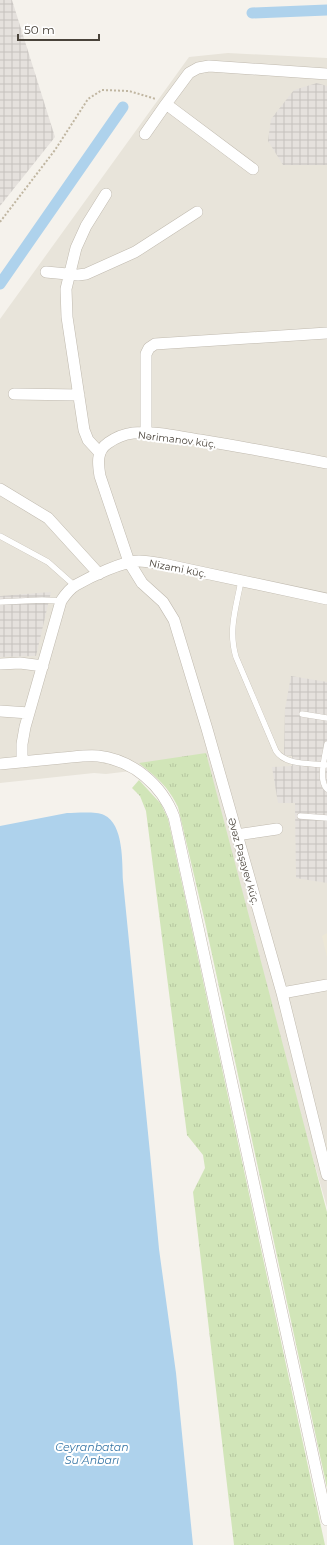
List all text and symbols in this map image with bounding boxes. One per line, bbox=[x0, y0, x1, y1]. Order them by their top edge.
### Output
scale bar bbox=[18, 16, 99, 42]
text: 50 m bbox=[24, 22, 55, 37]
street label: Nərimanov küç. bbox=[137, 428, 217, 451]
street label: Nizami küç. bbox=[148, 557, 208, 580]
street label: Əvəz Paşayev küç. bbox=[225, 816, 262, 906]
water label: Ceyranbatan Su Anbarı bbox=[55, 1440, 129, 1467]

